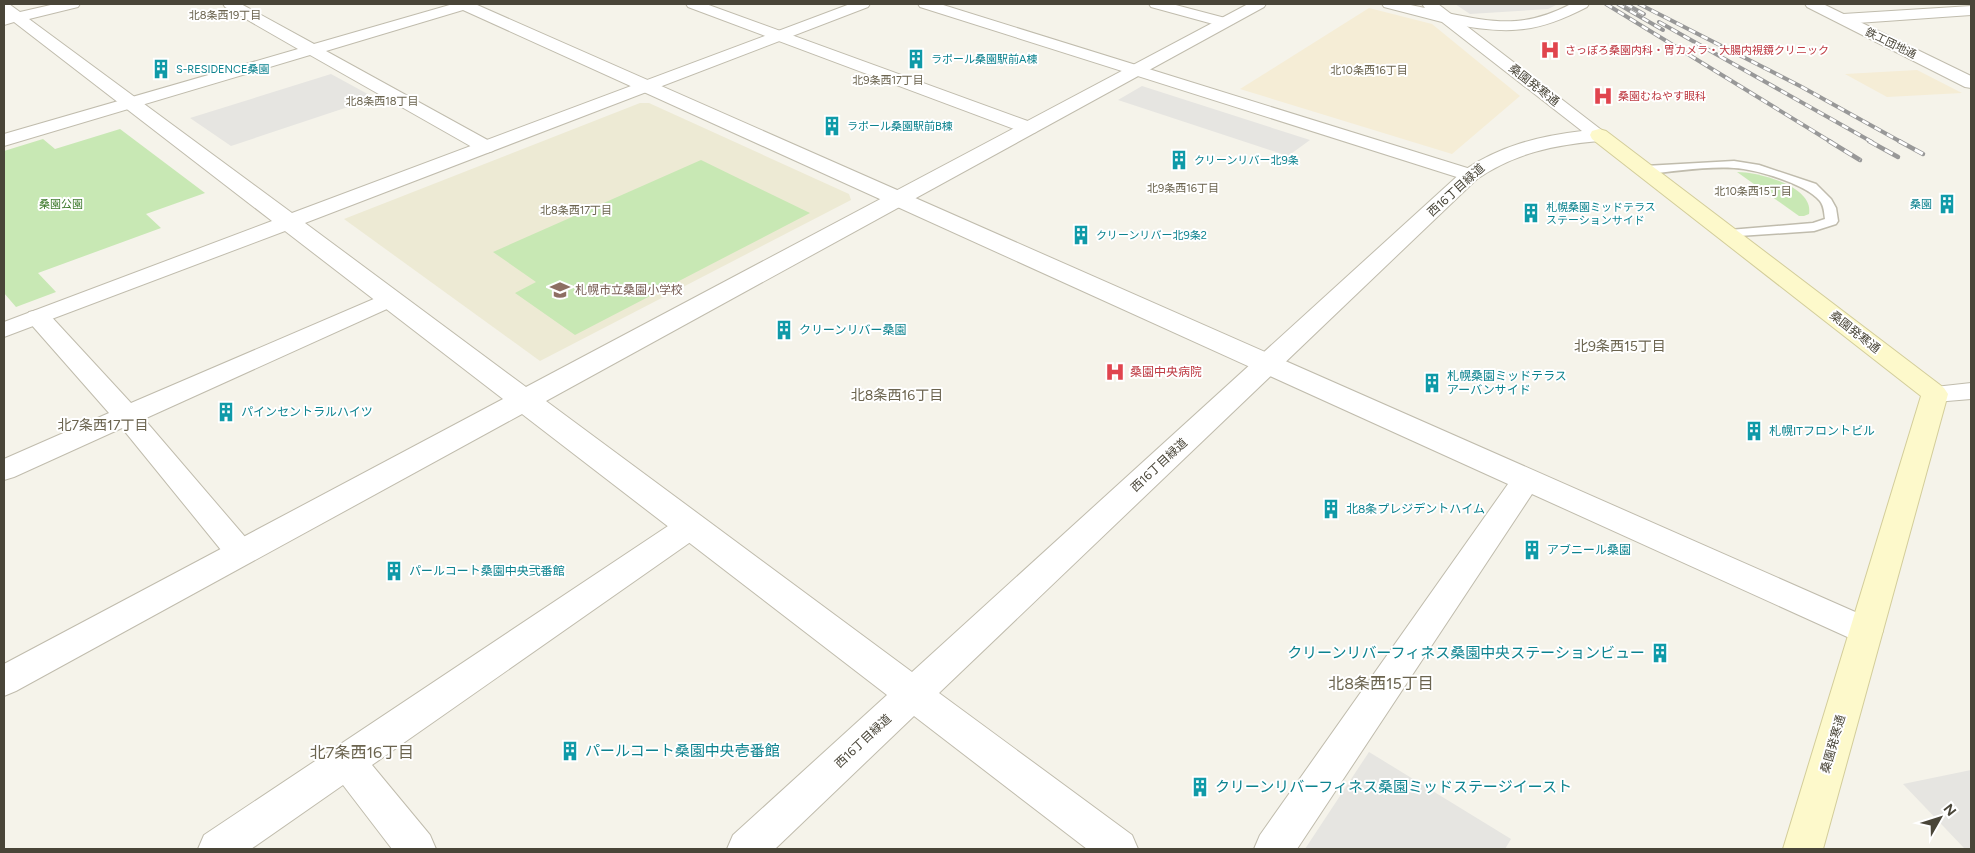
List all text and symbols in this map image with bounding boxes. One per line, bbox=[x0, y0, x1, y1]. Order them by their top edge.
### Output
district label: 北8条西19丁目 bbox=[189, 9, 261, 22]
street label: 鉄工団地通 bbox=[1863, 26, 1918, 61]
hospital icon: さっぽろ桑園内科・胃カメラ・大腸内視鏡クリニック bbox=[1539, 39, 1561, 61]
place label: さっぽろ桑園内科・胃カメラ・大腸内視鏡クリニック bbox=[1565, 44, 1829, 57]
building icon: ラポール桑園駅前A棟 bbox=[905, 48, 927, 70]
place label: ラポール桑園駅前A棟 bbox=[931, 53, 1037, 66]
building icon: S-RESIDENCE桑園 bbox=[150, 58, 172, 80]
street label: 桑園発寒通 bbox=[1506, 61, 1562, 109]
place label: S-RESIDENCE桑園 bbox=[176, 63, 270, 76]
district label: 北10条西16丁目 bbox=[1330, 64, 1408, 77]
district label: 北9条西17丁目 bbox=[852, 74, 924, 87]
hospital icon: 桑園むねやす眼科 bbox=[1592, 85, 1614, 107]
place label: 桑園むねやす眼科 bbox=[1618, 90, 1706, 103]
district label: 北8条西18丁目 bbox=[345, 95, 419, 108]
building icon: ラポール桑園駅前B棟 bbox=[821, 115, 843, 137]
place label: ラポール桑園駅前B棟 bbox=[847, 120, 953, 133]
building icon: クリーンリバー北9条 bbox=[1168, 149, 1190, 171]
place label: クリーンリバー北9条 bbox=[1194, 154, 1299, 167]
street label: 西16丁目緑道 bbox=[1425, 161, 1487, 219]
district label: 北9条西16丁目 bbox=[1147, 182, 1219, 195]
district label: 北10条西15丁目 bbox=[1714, 185, 1792, 198]
building icon: 桑園 bbox=[1936, 193, 1958, 215]
park label: 桑園公園 bbox=[39, 198, 83, 211]
place label: 桑園 bbox=[1910, 198, 1932, 211]
place label: 札幌桑園ミッドテラス ステーションサイド bbox=[1546, 201, 1656, 227]
building icon: 札幌桑園ミッドテラス ステーションサイド bbox=[1520, 202, 1542, 224]
district label: 北8条西17丁目 bbox=[540, 204, 612, 217]
building icon: クリーンリバー北9条2 bbox=[1070, 224, 1092, 246]
place label: クリーンリバー北9条2 bbox=[1096, 229, 1207, 242]
school or university icon: 札幌市立桑園小学校 bbox=[549, 279, 571, 301]
place label: 札幌市立桑園小学校 bbox=[575, 283, 683, 297]
street label: 桑園発寒通 bbox=[1827, 308, 1883, 356]
building icon: クリーンリバー桑園 bbox=[773, 319, 795, 341]
place label: クリーンリバー桑園 bbox=[799, 323, 906, 337]
district label: 北9条西15丁目 bbox=[1574, 338, 1666, 355]
hospital icon: 桑園中央病院 bbox=[1104, 361, 1126, 383]
place label: 桑園中央病院 bbox=[1130, 365, 1202, 379]
place label: 札幌桑園ミッドテラス アーバンサイド bbox=[1447, 369, 1567, 397]
building icon: 札幌桑園ミッドテラス アーバンサイド bbox=[1421, 372, 1443, 394]
district label: 北8条西16丁目 bbox=[851, 387, 943, 404]
building icon: パインセントラルハイツ bbox=[215, 401, 237, 423]
place label: パインセントラルハイツ bbox=[241, 405, 373, 419]
district label: 北7条西17丁目 bbox=[58, 417, 148, 434]
building icon: 札幌ITフロントビル bbox=[1743, 420, 1765, 442]
place label: 札幌ITフロントビル bbox=[1769, 424, 1875, 438]
street label: 西16丁目緑道 bbox=[1128, 435, 1190, 495]
building icon: 北8条プレジデントハイム bbox=[1320, 498, 1342, 520]
place label: 北8条プレジデントハイム bbox=[1346, 502, 1485, 516]
building icon: アブニール桑園 bbox=[1521, 539, 1543, 561]
place label: アブニール桑園 bbox=[1547, 543, 1631, 557]
building icon: パールコート桑園中央弐番館 bbox=[383, 560, 405, 582]
place label: パールコート桑園中央弐番館 bbox=[409, 564, 565, 578]
building icon: クリーンリバーフィネス桑園中央ステーションビュー bbox=[1649, 642, 1671, 664]
place label: クリーンリバーフィネス桑園中央ステーションビュー bbox=[1287, 644, 1645, 662]
district label: 北8条西15丁目 bbox=[1328, 674, 1434, 693]
street label: 西16丁目緑道 bbox=[832, 711, 894, 771]
street label: 桑園発寒通 bbox=[1818, 713, 1848, 775]
building icon: パールコート桑園中央壱番館 bbox=[559, 740, 581, 762]
place label: パールコート桑園中央壱番館 bbox=[585, 742, 780, 760]
district label: 北7条西16丁目 bbox=[310, 743, 414, 762]
building icon: クリーンリバーフィネス桑園ミッドステージイースト bbox=[1189, 776, 1211, 798]
place label: クリーンリバーフィネス桑園ミッドステージイースト bbox=[1215, 778, 1572, 796]
north arrow bbox=[1915, 793, 1965, 843]
text: N bbox=[1940, 801, 1960, 820]

